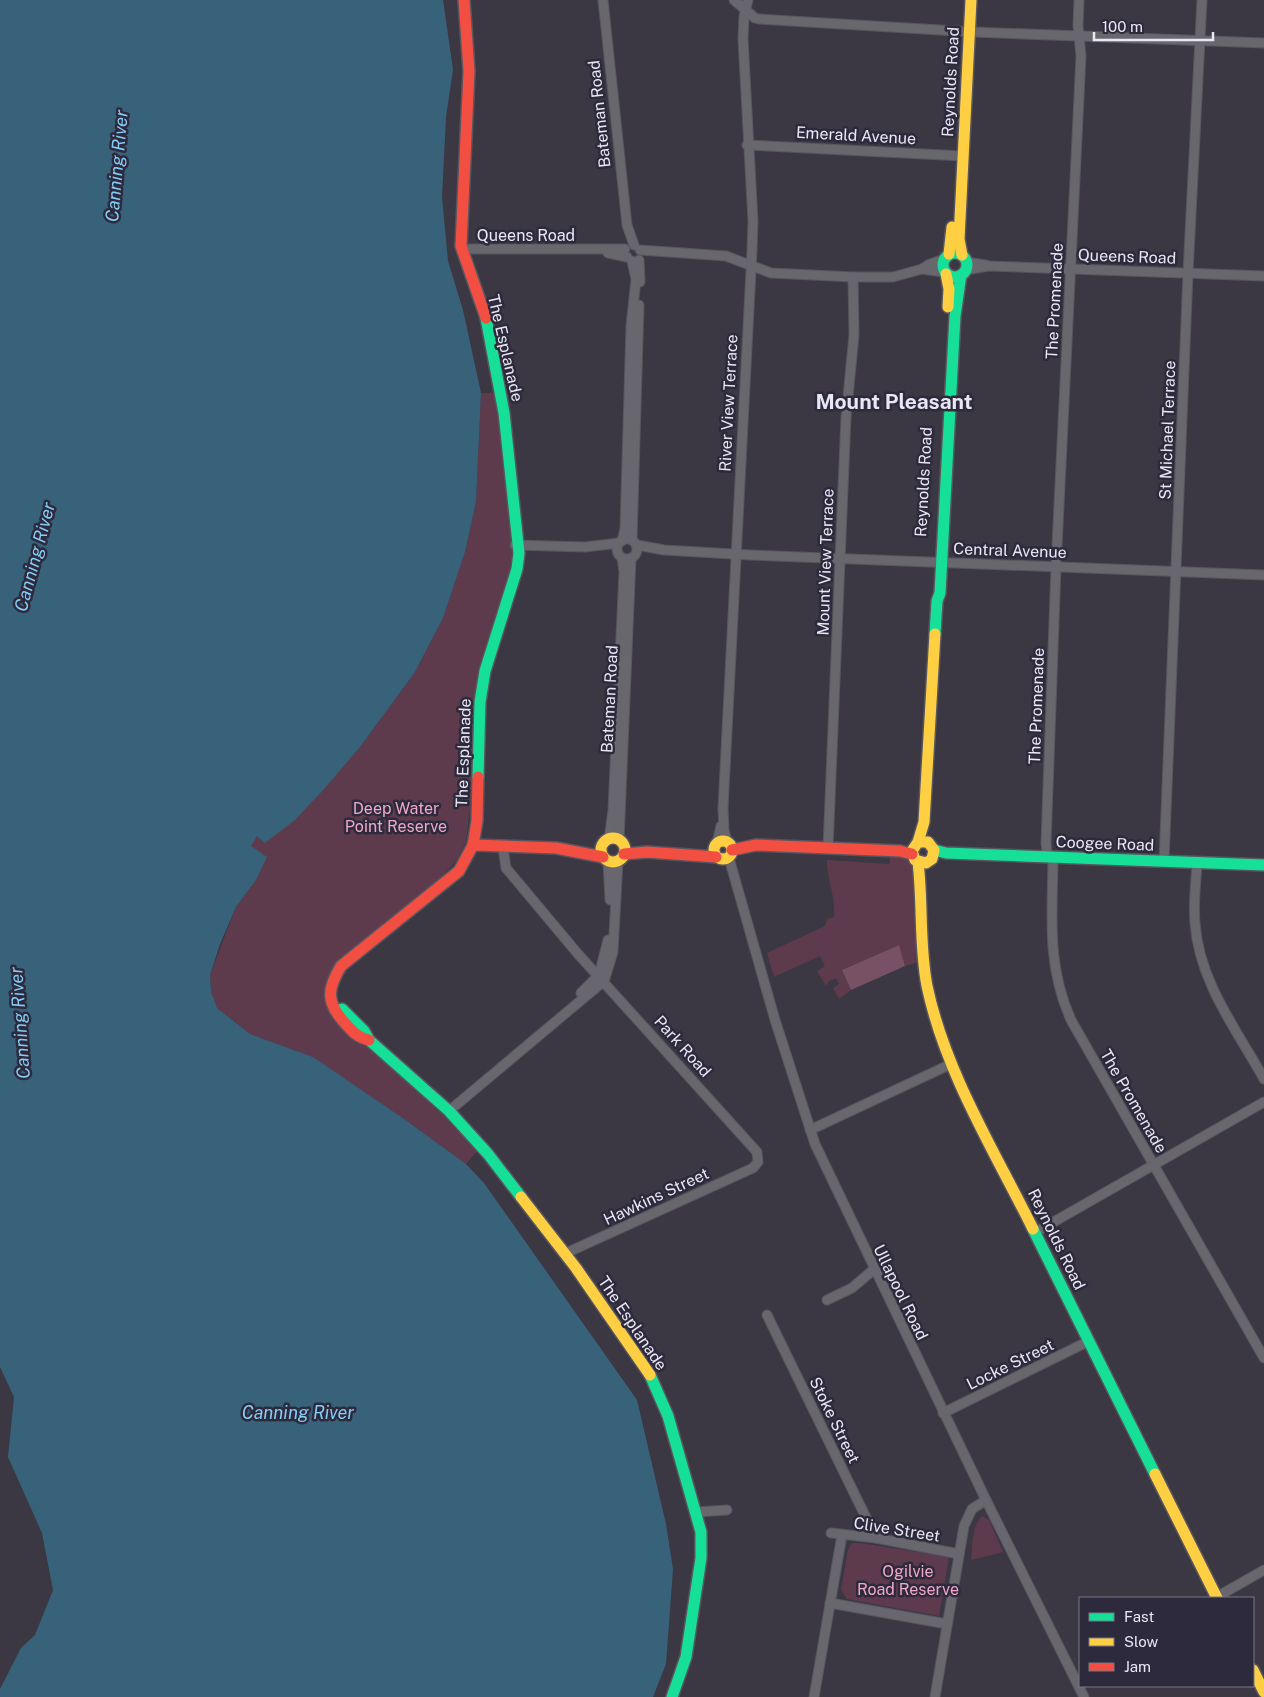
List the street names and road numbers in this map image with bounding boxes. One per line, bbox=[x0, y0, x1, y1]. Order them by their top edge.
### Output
street label: Reynolds Road bbox=[938, 27, 963, 138]
street label: Bateman Road bbox=[584, 59, 615, 169]
street label: Emerald Avenue bbox=[795, 123, 917, 148]
street label: Queens Road bbox=[477, 226, 575, 245]
street label: The Promenade bbox=[1042, 242, 1067, 360]
street label: Queens Road bbox=[1078, 245, 1176, 268]
street label: The Esplanade bbox=[484, 293, 527, 403]
street label: River View Terrace bbox=[715, 334, 742, 472]
street label: St Michael Terrace bbox=[1156, 360, 1179, 500]
street label: Reynolds Road bbox=[911, 427, 936, 538]
street label: Mount View Terrace bbox=[813, 488, 838, 636]
street label: Central Avenue bbox=[953, 539, 1067, 562]
street label: Bateman Road bbox=[597, 645, 622, 753]
street label: The Promenade bbox=[1025, 647, 1048, 765]
street label: The Esplanade bbox=[452, 698, 475, 808]
street label: Coogee Road bbox=[1055, 832, 1155, 855]
street label: Park Road bbox=[650, 1012, 715, 1081]
street label: The Promenade bbox=[1096, 1046, 1171, 1156]
street label: Hawkins Street bbox=[600, 1164, 712, 1229]
street label: Reynolds Road bbox=[1024, 1186, 1089, 1293]
street label: Ullapool Road bbox=[869, 1241, 932, 1343]
street label: The Esplanade bbox=[594, 1273, 671, 1374]
street label: Locke Street bbox=[963, 1335, 1057, 1394]
street label: Stoke Street bbox=[805, 1374, 864, 1466]
street label: Clive Street bbox=[852, 1513, 941, 1546]

